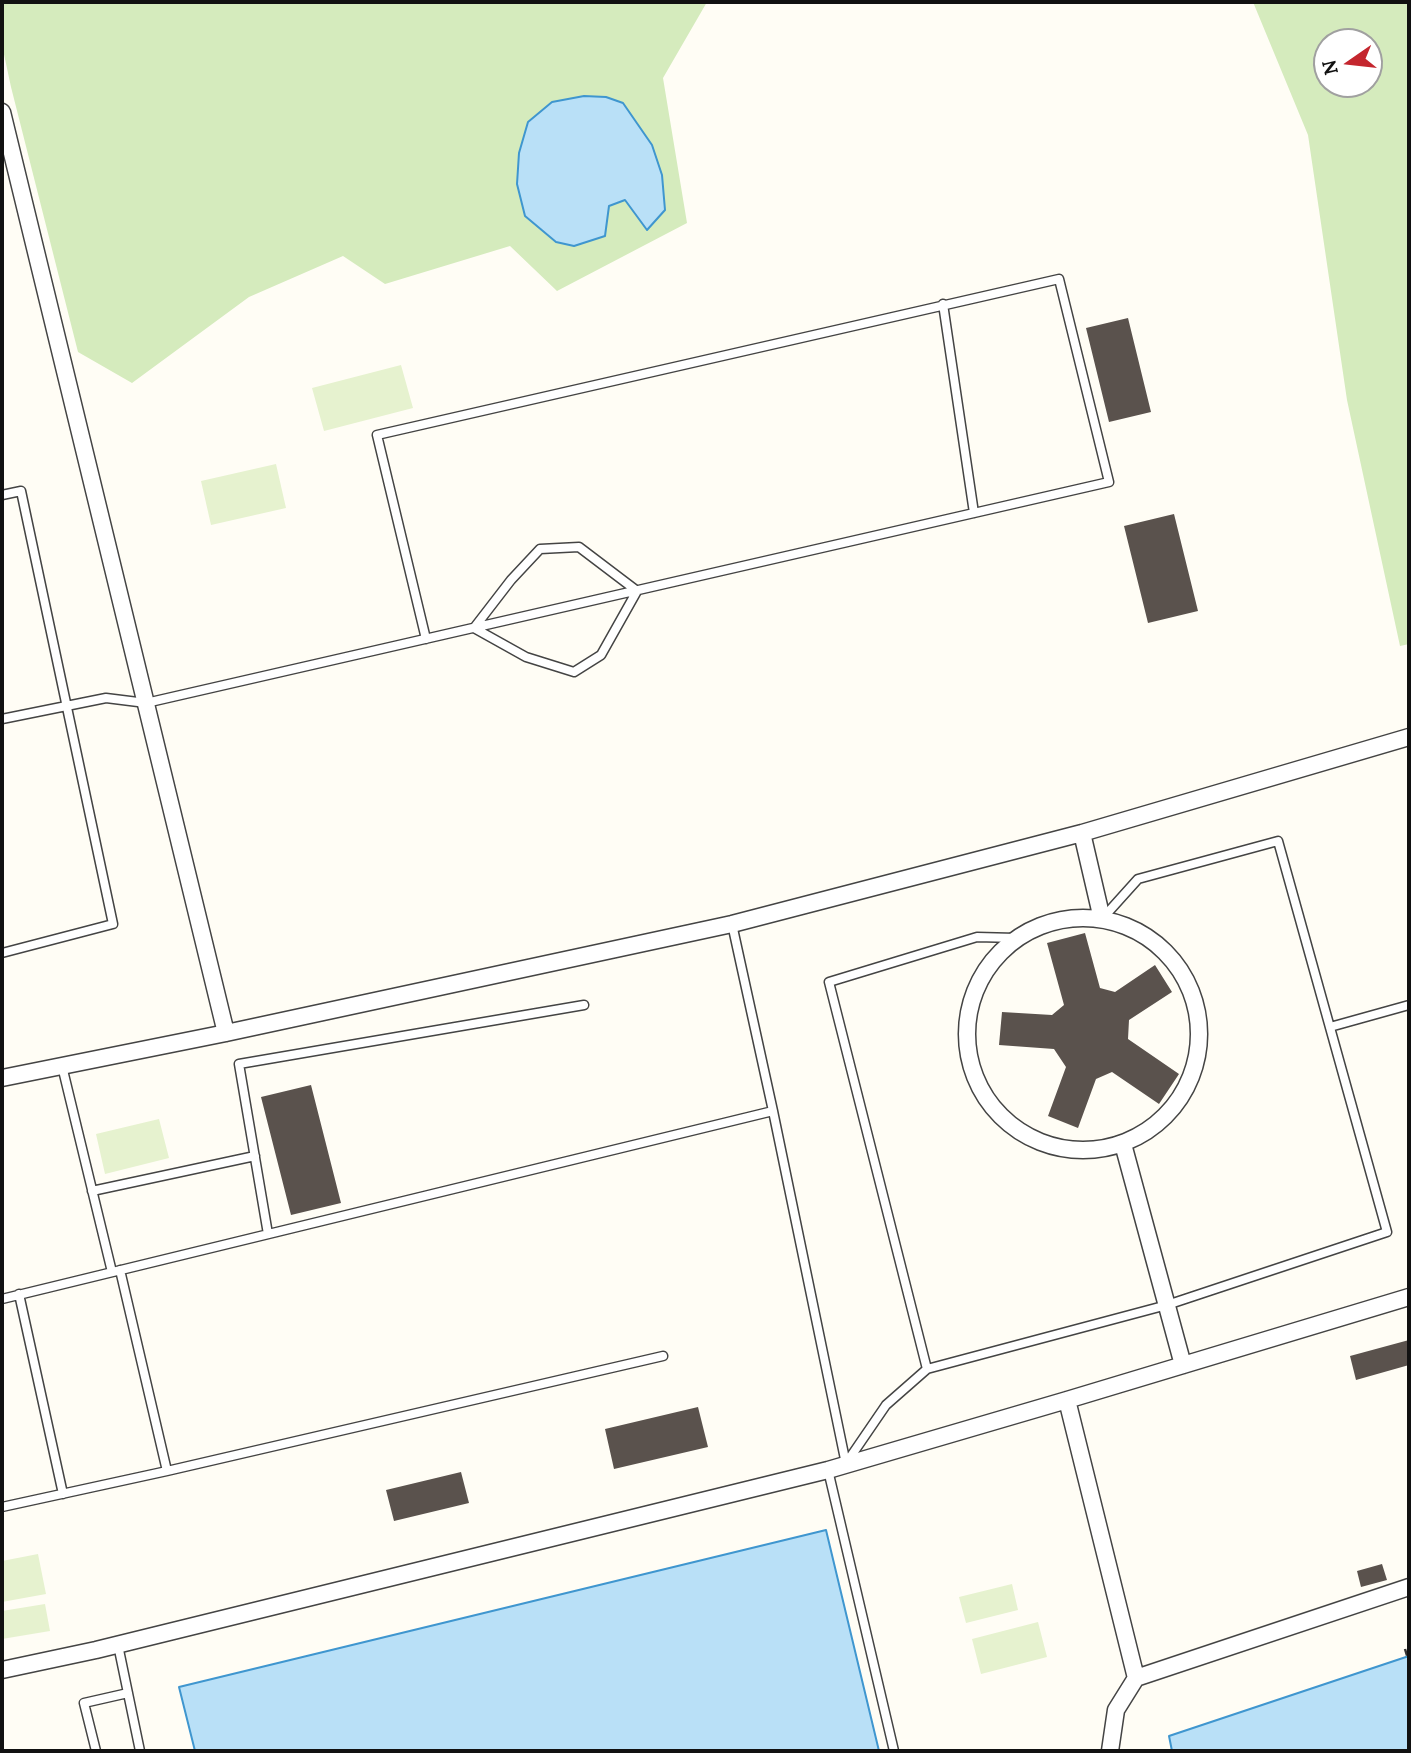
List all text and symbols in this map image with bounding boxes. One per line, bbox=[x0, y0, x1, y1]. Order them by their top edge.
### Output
north arrow bbox=[1313, 28, 1383, 98]
text: N bbox=[1316, 58, 1343, 78]

